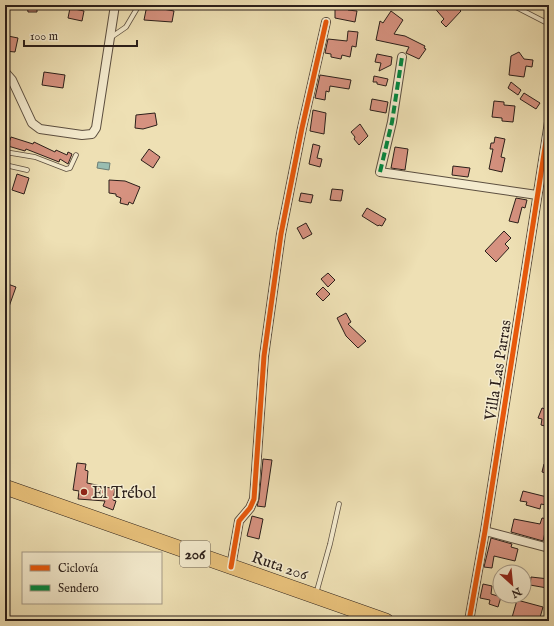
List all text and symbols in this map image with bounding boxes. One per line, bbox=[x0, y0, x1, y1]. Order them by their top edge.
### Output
scale bar bbox=[24, 22, 137, 48]
text: 100 m bbox=[30, 29, 58, 44]
street label: Villa Las Parras bbox=[481, 318, 517, 423]
place label: El Trébol bbox=[92, 484, 157, 504]
marker: El Trébol bbox=[79, 487, 89, 497]
road number: 206 bbox=[180, 541, 210, 567]
street label: Ruta 206 bbox=[248, 548, 310, 586]
legend bbox=[22, 552, 162, 604]
text: Ciclovía bbox=[58, 561, 99, 576]
north arrow bbox=[492, 564, 532, 604]
text: Sendero bbox=[58, 581, 99, 596]
text: N bbox=[508, 583, 524, 601]

